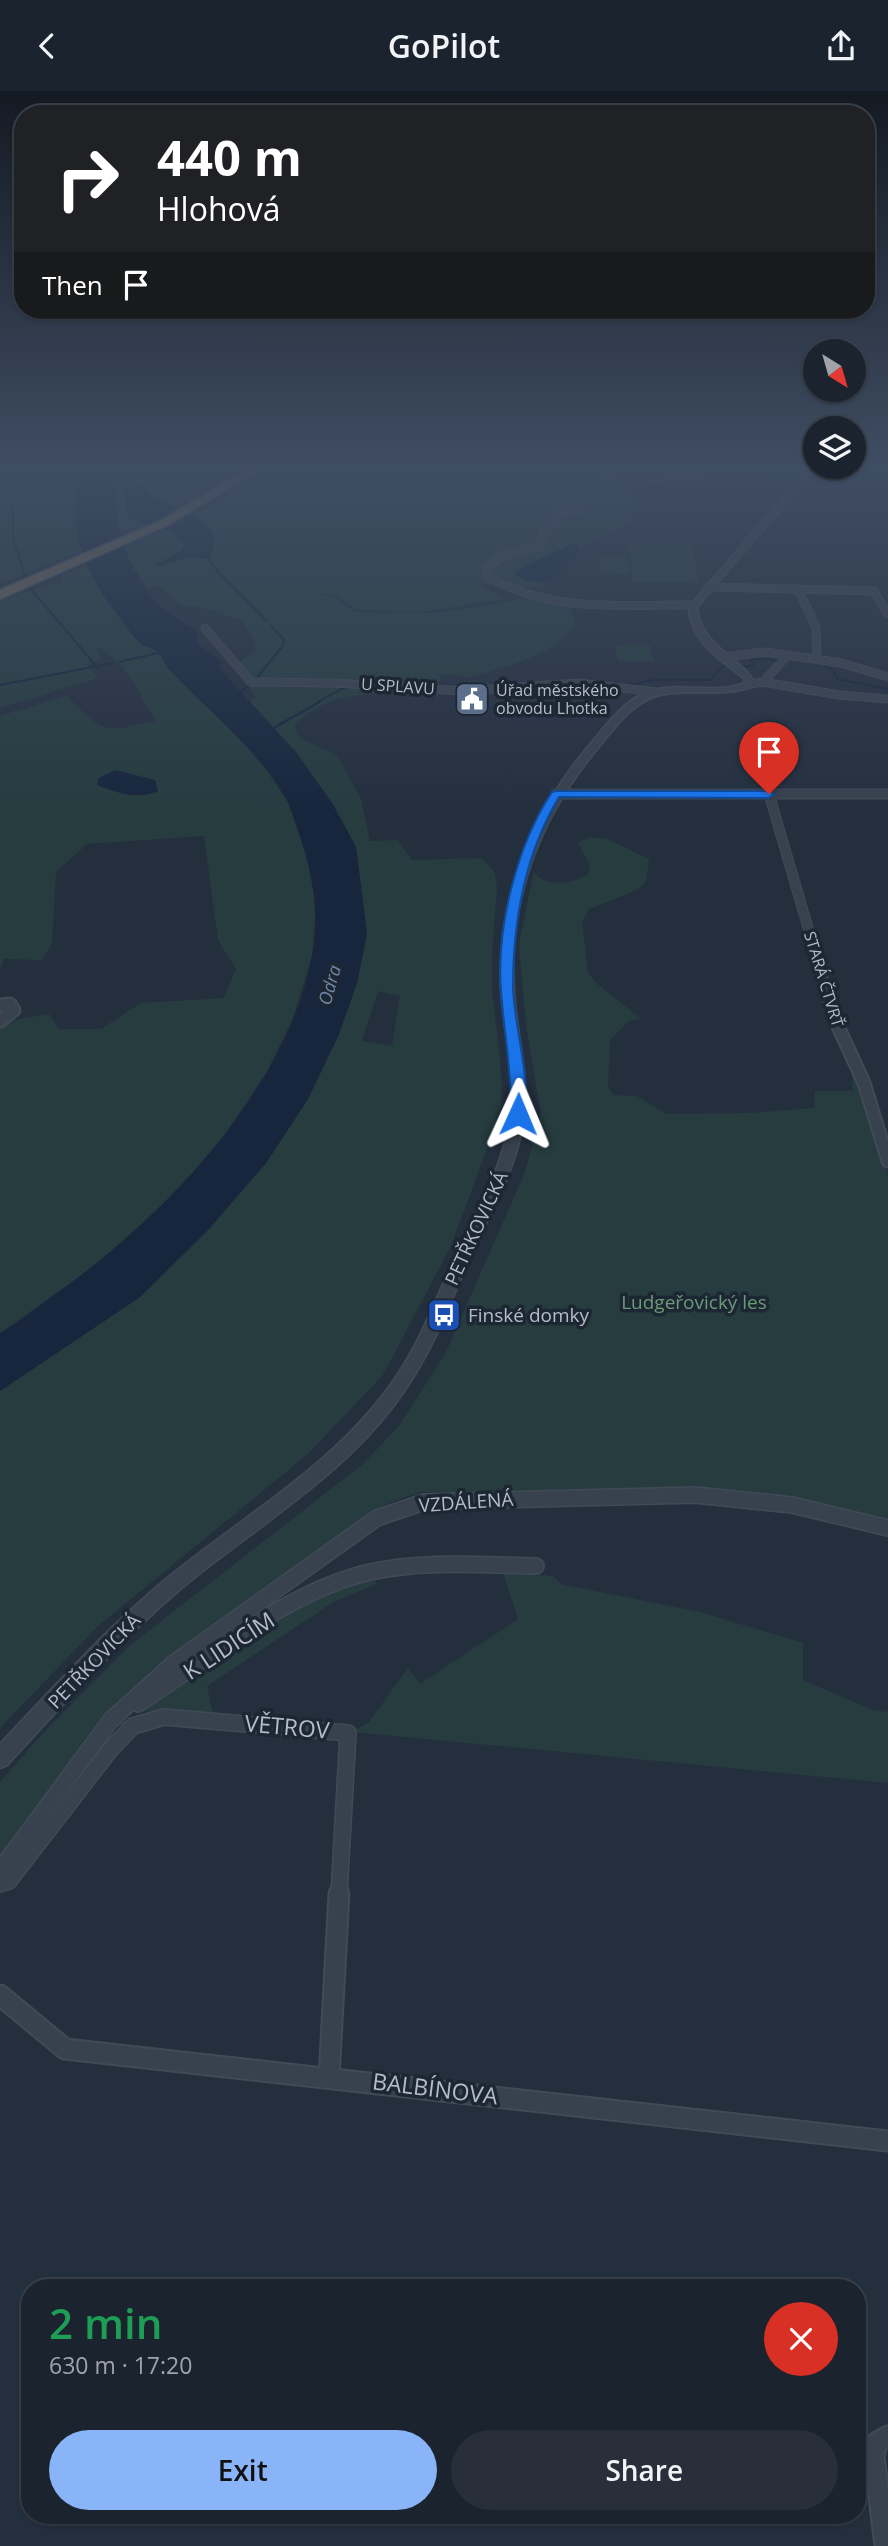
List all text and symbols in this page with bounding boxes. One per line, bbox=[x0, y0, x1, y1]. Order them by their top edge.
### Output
text: GoPilot bbox=[388, 24, 500, 67]
icon: back bbox=[28, 27, 66, 65]
icon: share bbox=[822, 27, 860, 65]
text: 440 m bbox=[157, 124, 302, 190]
icon: right bbox=[42, 133, 133, 224]
text: Hlohová bbox=[157, 187, 281, 230]
icon: arrive bbox=[117, 266, 155, 304]
text: Then bbox=[42, 267, 103, 303]
north arrow bbox=[803, 339, 866, 403]
map controls bbox=[803, 339, 866, 479]
button: layers bbox=[803, 416, 866, 479]
street label: U SPLAVU bbox=[360, 672, 436, 700]
place label: Úřad městského obvodu Lhotka bbox=[496, 679, 619, 719]
public building icon: Úřad městského obvodu Lhotka bbox=[453, 680, 491, 718]
pin bbox=[739, 722, 799, 794]
icon: arrive bbox=[750, 733, 788, 771]
street label: STARÁ ČTVRŤ bbox=[799, 928, 849, 1030]
water label: Odra bbox=[312, 962, 346, 1008]
position arrow bbox=[481, 1077, 555, 1151]
street label: PETŘKOVICKÁ bbox=[438, 1167, 514, 1289]
park label: Ludgeřovický les bbox=[621, 1289, 767, 1315]
bus stop icon: Finské domky bbox=[425, 1296, 463, 1334]
place label: Finské domky bbox=[468, 1302, 590, 1328]
street label: VZDÁLENÁ bbox=[418, 1486, 514, 1518]
street label: K LIDICÍM bbox=[176, 1604, 280, 1687]
street label: PETŘKOVICKÁ bbox=[42, 1608, 146, 1714]
street label: VĚTROV bbox=[243, 1706, 331, 1746]
street label: BALBÍNOVA bbox=[371, 2064, 500, 2112]
text: 2 min bbox=[49, 2294, 162, 2351]
button: close bbox=[764, 2302, 838, 2376]
text: 630 m · 17:20 bbox=[49, 2349, 192, 2381]
button: Exit bbox=[49, 2430, 437, 2510]
button: Share bbox=[451, 2430, 838, 2510]

